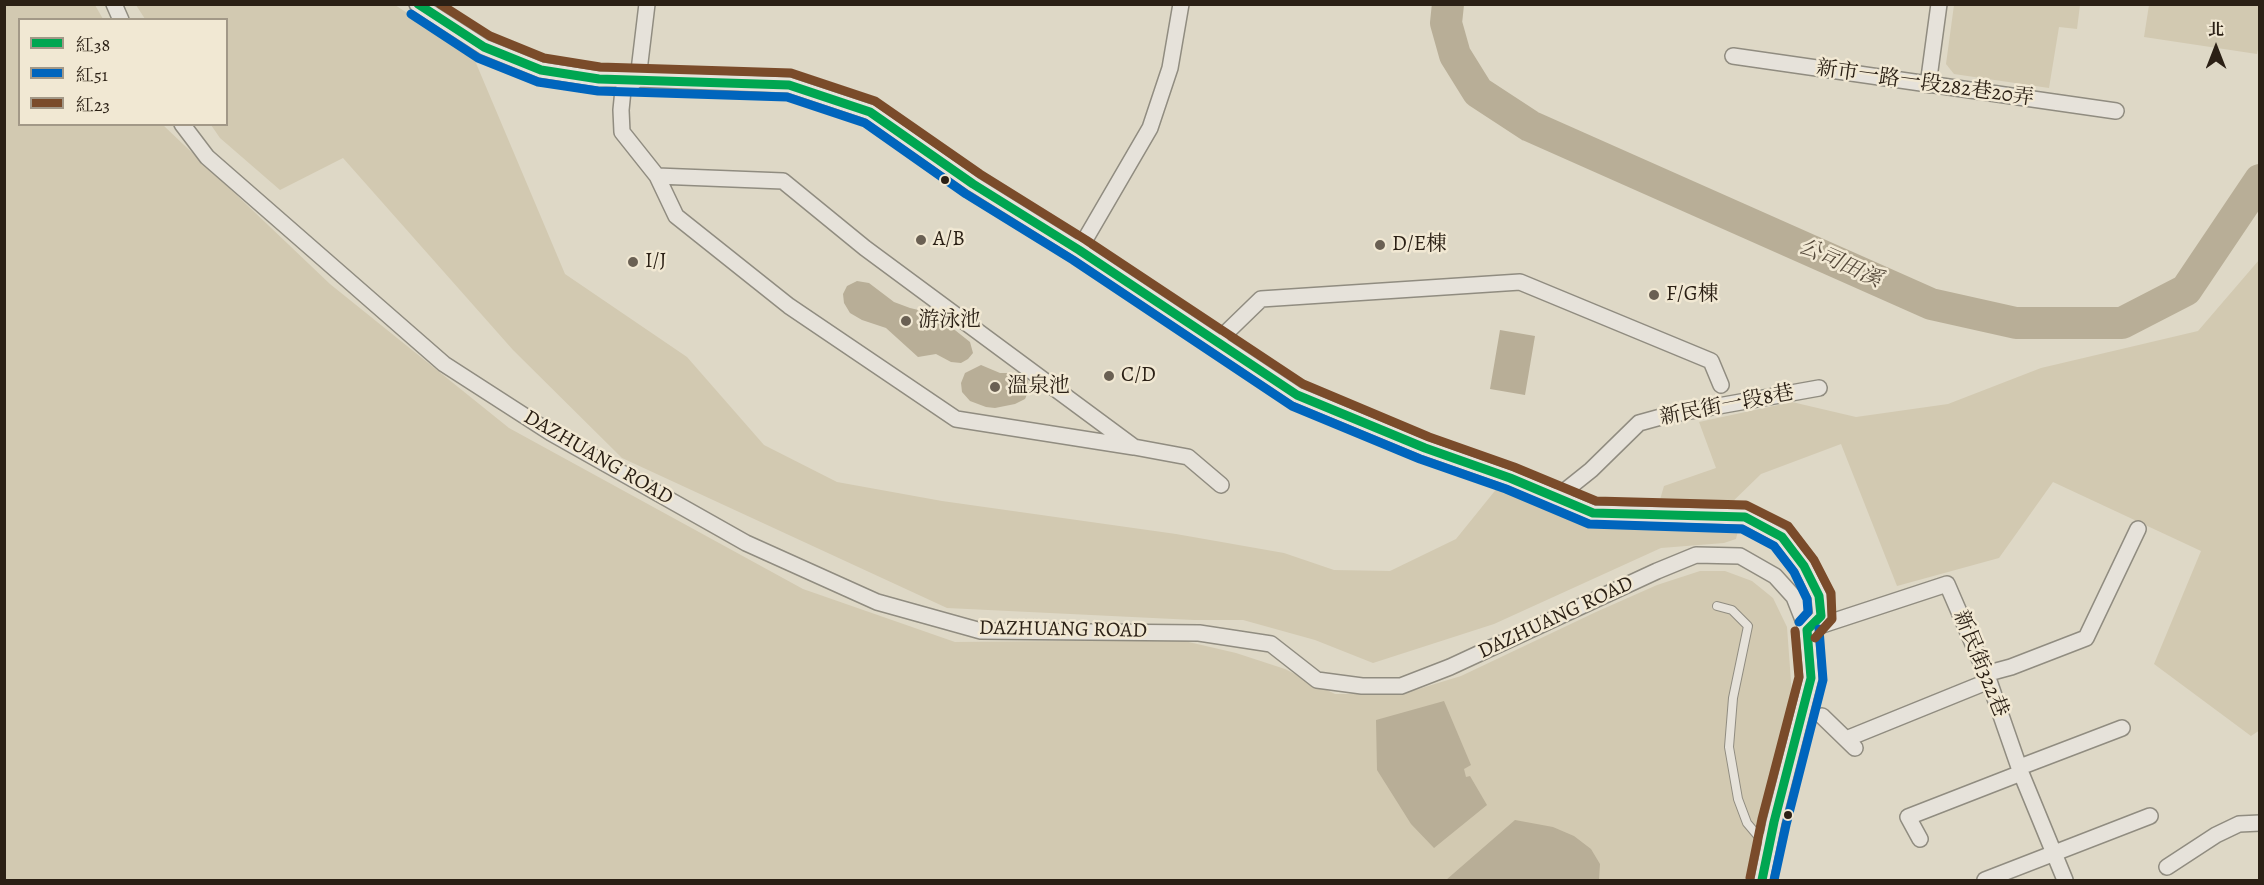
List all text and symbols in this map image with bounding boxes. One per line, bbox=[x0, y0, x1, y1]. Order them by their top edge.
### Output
legend bbox=[18, 18, 228, 126]
north arrow bbox=[2186, 18, 2246, 78]
text: 北 bbox=[2208, 19, 2224, 41]
text: 紅38 bbox=[76, 33, 110, 57]
street label: 新市一路一段282巷20弄 bbox=[1815, 56, 2035, 112]
text: 紅51 bbox=[76, 63, 108, 87]
text: 紅23 bbox=[76, 93, 110, 117]
unlabelled marker bbox=[939, 174, 951, 186]
place label: A/B bbox=[933, 227, 965, 253]
place label: D/E棟 bbox=[1392, 232, 1447, 258]
marker: A/B bbox=[914, 233, 928, 247]
water label: 公司田溪 bbox=[1794, 234, 1886, 294]
marker: D/E棟 bbox=[1373, 238, 1387, 252]
place label: I/J bbox=[645, 249, 666, 275]
marker: I/J bbox=[626, 255, 640, 269]
place label: F/G棟 bbox=[1666, 282, 1719, 308]
marker: F/G棟 bbox=[1647, 288, 1661, 302]
place label: 游泳池 bbox=[918, 308, 981, 334]
marker: 游泳池 bbox=[899, 314, 913, 328]
place label: C/D bbox=[1121, 363, 1156, 389]
marker: C/D bbox=[1102, 369, 1116, 383]
place label: 溫泉池 bbox=[1007, 374, 1070, 400]
marker: 溫泉池 bbox=[988, 380, 1002, 394]
street label: 新民街一段8巷 bbox=[1658, 381, 1796, 431]
street label: DAZHUANG ROAD bbox=[519, 405, 677, 511]
street label: DAZHUANG ROAD bbox=[1474, 571, 1638, 665]
street label: 新民街322巷 bbox=[1947, 607, 2013, 721]
street label: DAZHUANG ROAD bbox=[979, 616, 1147, 644]
unlabelled marker bbox=[1782, 809, 1794, 821]

